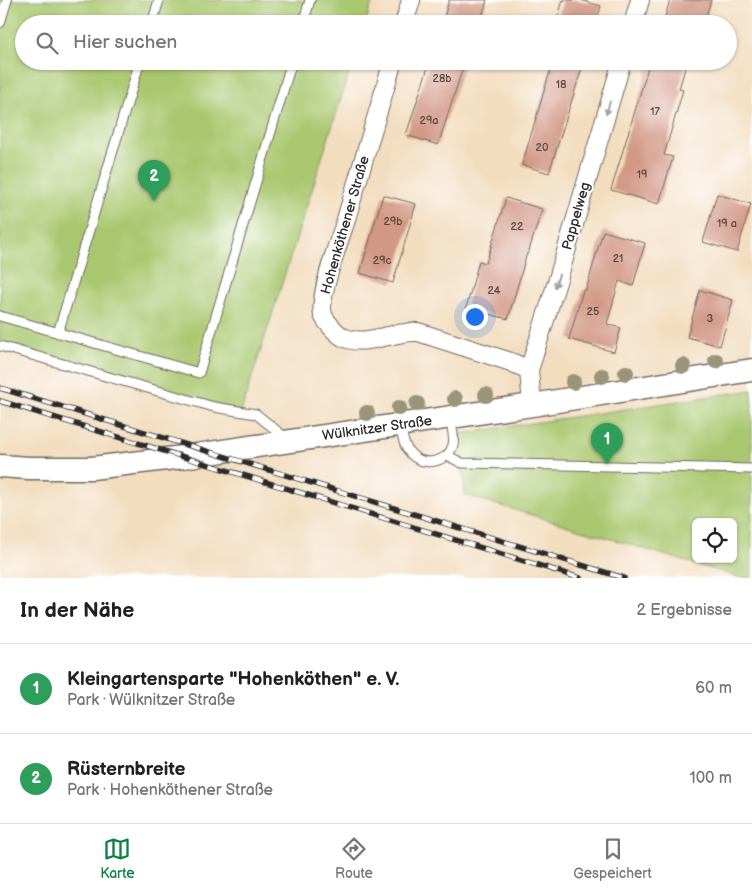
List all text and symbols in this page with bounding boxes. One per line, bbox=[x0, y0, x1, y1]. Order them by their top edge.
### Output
search box bbox=[15, 15, 737, 70]
icon: search bbox=[33, 29, 61, 57]
text: Hier suchen bbox=[73, 31, 177, 54]
house number: 28b bbox=[432, 72, 452, 85]
house number: 18 bbox=[556, 78, 566, 91]
one-way arrow bbox=[604, 101, 612, 116]
house number: 17 bbox=[650, 105, 660, 118]
house number: 29a bbox=[419, 114, 439, 127]
house number: 20 bbox=[536, 141, 549, 154]
street label: Hohenköthener Straße bbox=[317, 154, 373, 296]
pin: 2 bbox=[138, 160, 170, 201]
house number: 19 bbox=[637, 168, 647, 181]
street label: Pappelweg bbox=[558, 180, 594, 252]
house number: 29b bbox=[383, 215, 403, 228]
house number: 19 a bbox=[717, 217, 737, 230]
house number: 22 bbox=[511, 220, 524, 233]
house number: 21 bbox=[613, 252, 623, 265]
house number: 29c bbox=[373, 254, 391, 267]
one-way arrow bbox=[553, 273, 561, 288]
house number: 24 bbox=[487, 284, 501, 297]
your location bbox=[462, 304, 488, 330]
house number: 25 bbox=[587, 305, 599, 318]
house number: 3 bbox=[707, 312, 714, 325]
street label: Wülknitzer Straße bbox=[321, 412, 433, 444]
pin: 1 bbox=[591, 423, 623, 464]
map controls bbox=[692, 518, 737, 563]
button: locate bbox=[692, 518, 737, 563]
text: In der Nähe bbox=[20, 598, 134, 623]
text: 2 Ergebnisse bbox=[636, 601, 732, 620]
text: Kleingartensparte "Hohenköthen" e. V. bbox=[67, 668, 399, 691]
text: 1 bbox=[33, 679, 39, 698]
text: 60 m bbox=[695, 679, 732, 698]
text: Park · Wülknitzer Straße bbox=[67, 691, 235, 710]
text: Rüsternbreite bbox=[67, 758, 185, 781]
text: 2 bbox=[31, 769, 41, 788]
text: 100 m bbox=[689, 769, 732, 788]
text: Park · Hohenköthener Straße bbox=[67, 781, 273, 800]
tab: Karte bbox=[100, 835, 134, 882]
tab: Route bbox=[335, 835, 373, 882]
tab: Gespeichert bbox=[573, 835, 652, 882]

